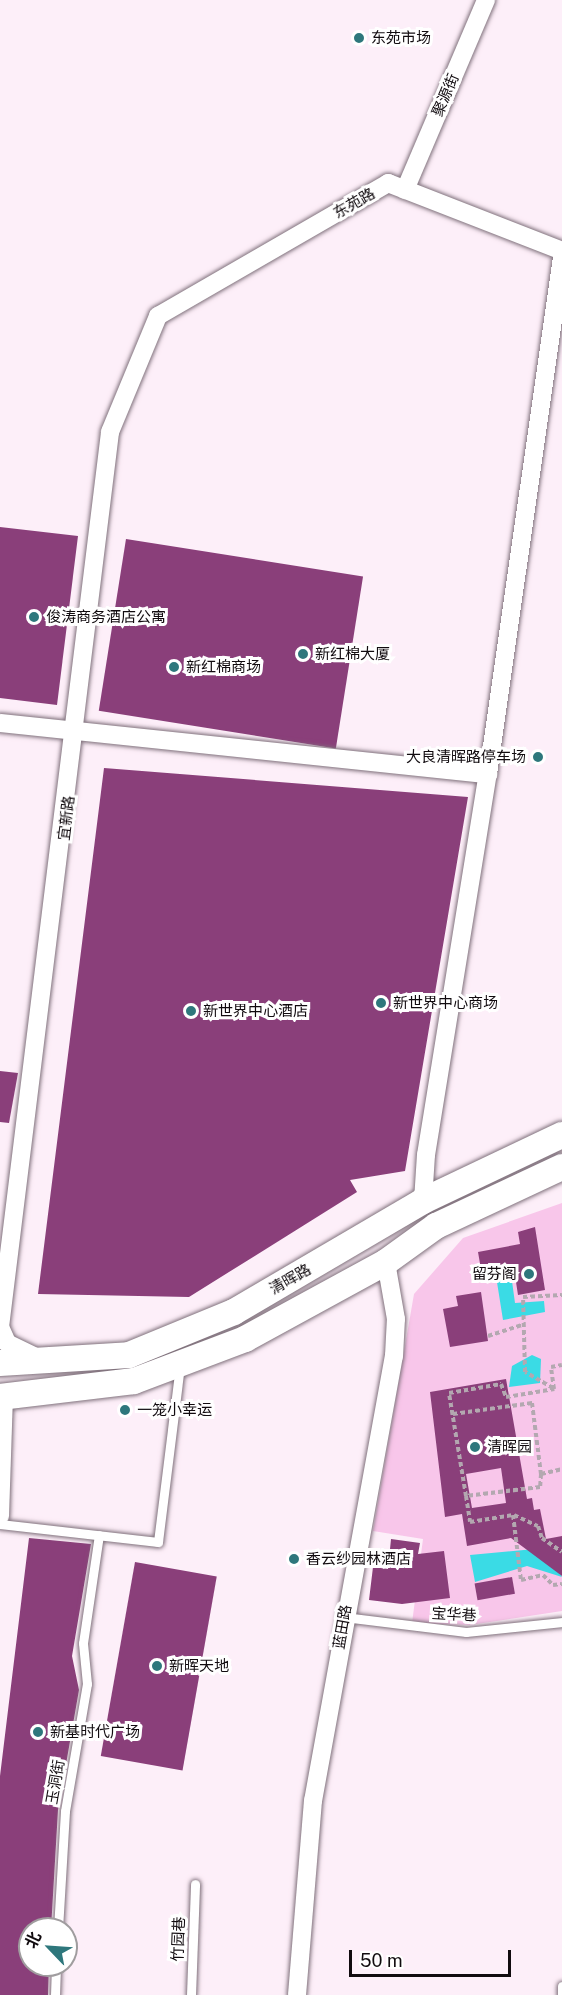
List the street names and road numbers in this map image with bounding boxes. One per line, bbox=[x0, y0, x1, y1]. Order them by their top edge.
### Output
street label: 聚源街 bbox=[428, 71, 462, 119]
street label: 东苑路 bbox=[330, 184, 378, 222]
street label: 宜新路 bbox=[54, 795, 78, 841]
street label: 清晖路 bbox=[266, 1260, 314, 1298]
street label: 蓝田路 bbox=[329, 1603, 355, 1651]
street label: 宝华巷 bbox=[431, 1604, 477, 1624]
street label: 玉洞街 bbox=[42, 1758, 68, 1806]
street label: 竹园巷 bbox=[168, 1916, 188, 1962]

